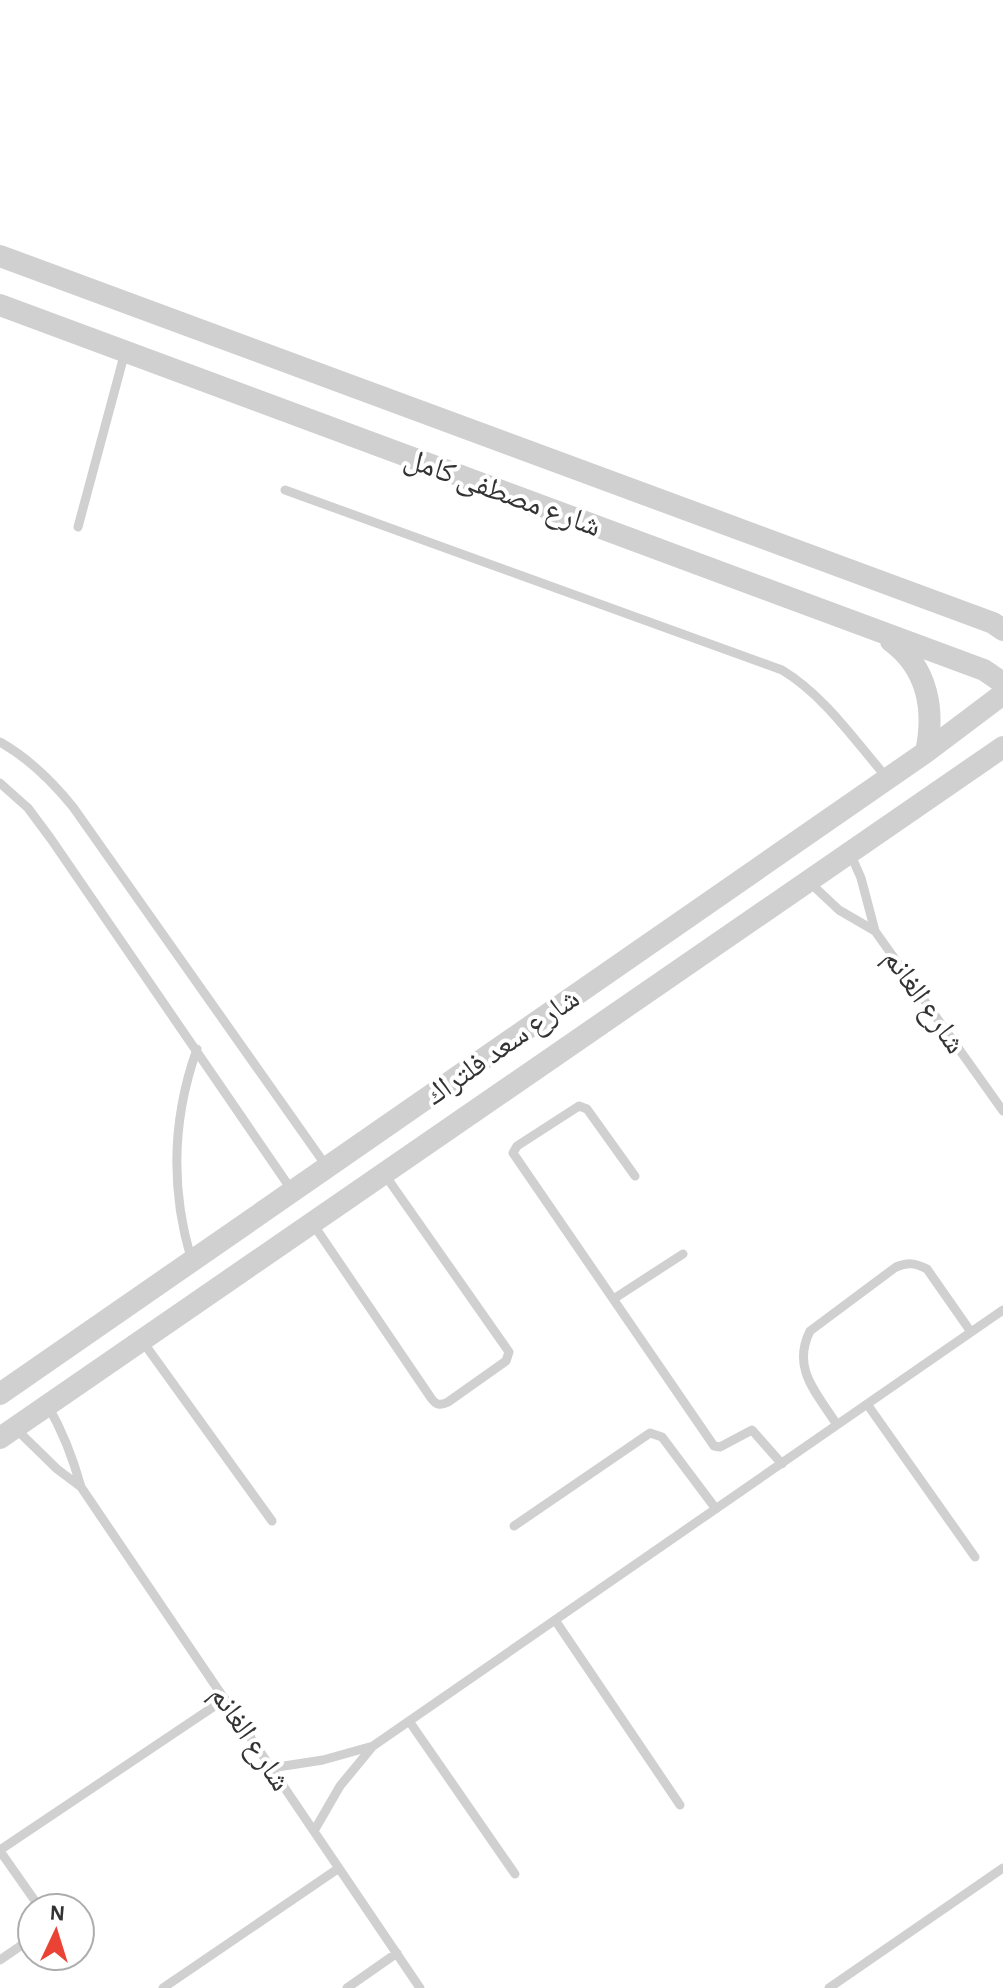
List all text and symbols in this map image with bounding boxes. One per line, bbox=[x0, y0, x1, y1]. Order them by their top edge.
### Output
street label: شارع مصطفى كامل bbox=[399, 444, 605, 545]
street label: شارع الغانم bbox=[874, 944, 971, 1061]
street label: شارع سعد فلتراك bbox=[420, 983, 587, 1113]
street label: شارع الغانم bbox=[201, 1681, 296, 1799]
north arrow bbox=[16, 1892, 96, 1972]
text: N bbox=[49, 1902, 66, 1925]

